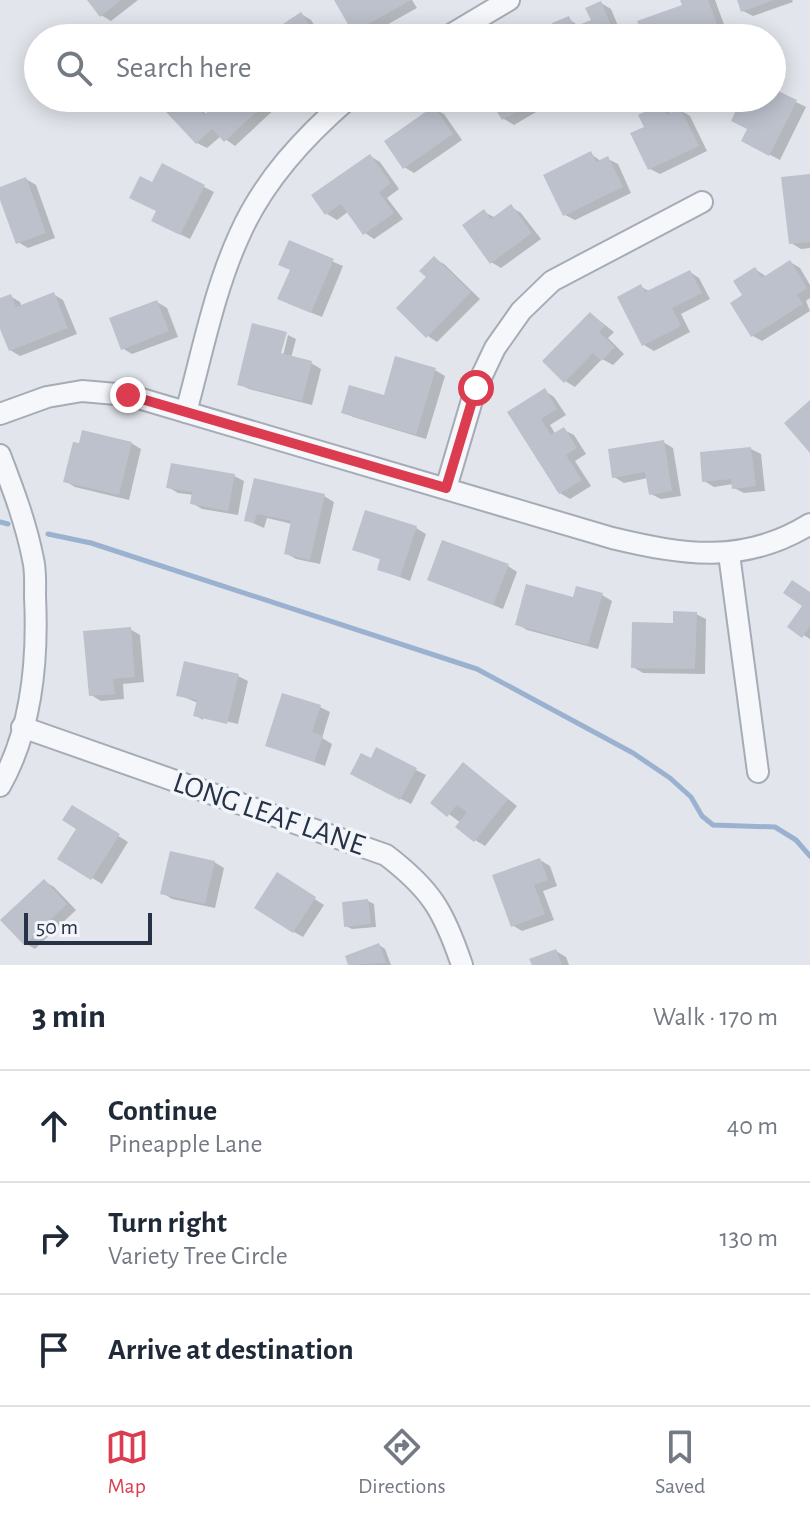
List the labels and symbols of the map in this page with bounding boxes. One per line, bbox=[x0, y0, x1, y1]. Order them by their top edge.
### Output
route start bbox=[458, 370, 494, 406]
route end bbox=[110, 377, 146, 413]
street label: LONG LEAF LANE bbox=[169, 767, 369, 861]
scale bar bbox=[24, 909, 152, 945]

